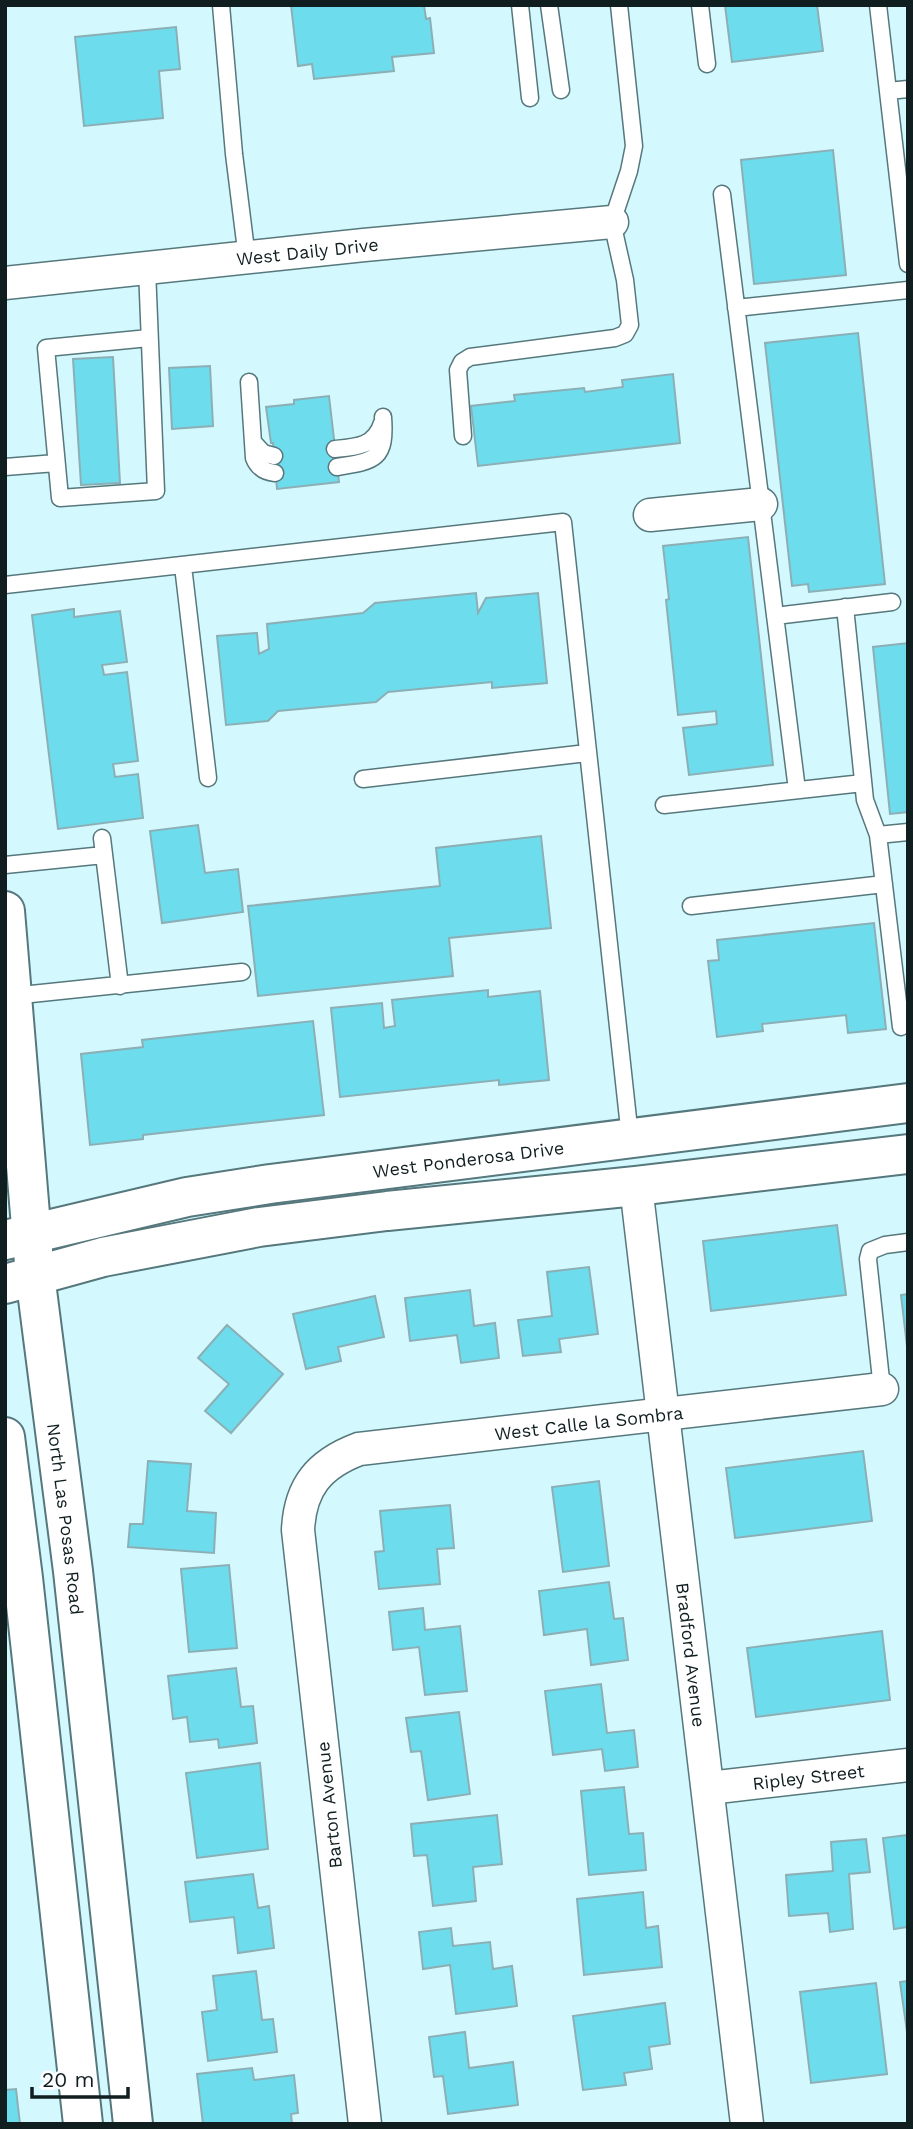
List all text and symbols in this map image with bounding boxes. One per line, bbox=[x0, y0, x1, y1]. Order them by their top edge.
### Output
street label: West Daily Drive bbox=[235, 233, 379, 269]
street label: West Ponderosa Drive bbox=[371, 1136, 565, 1181]
street label: West Calle la Sombra bbox=[493, 1401, 684, 1444]
street label: North Las Posas Road bbox=[44, 1422, 88, 1616]
street label: Bradford Avenue bbox=[672, 1581, 710, 1728]
street label: Barton Avenue bbox=[312, 1741, 346, 1869]
street label: Ripley Street bbox=[751, 1760, 866, 1793]
scale bar bbox=[32, 2056, 128, 2100]
text: 20 m bbox=[42, 2067, 94, 2092]

